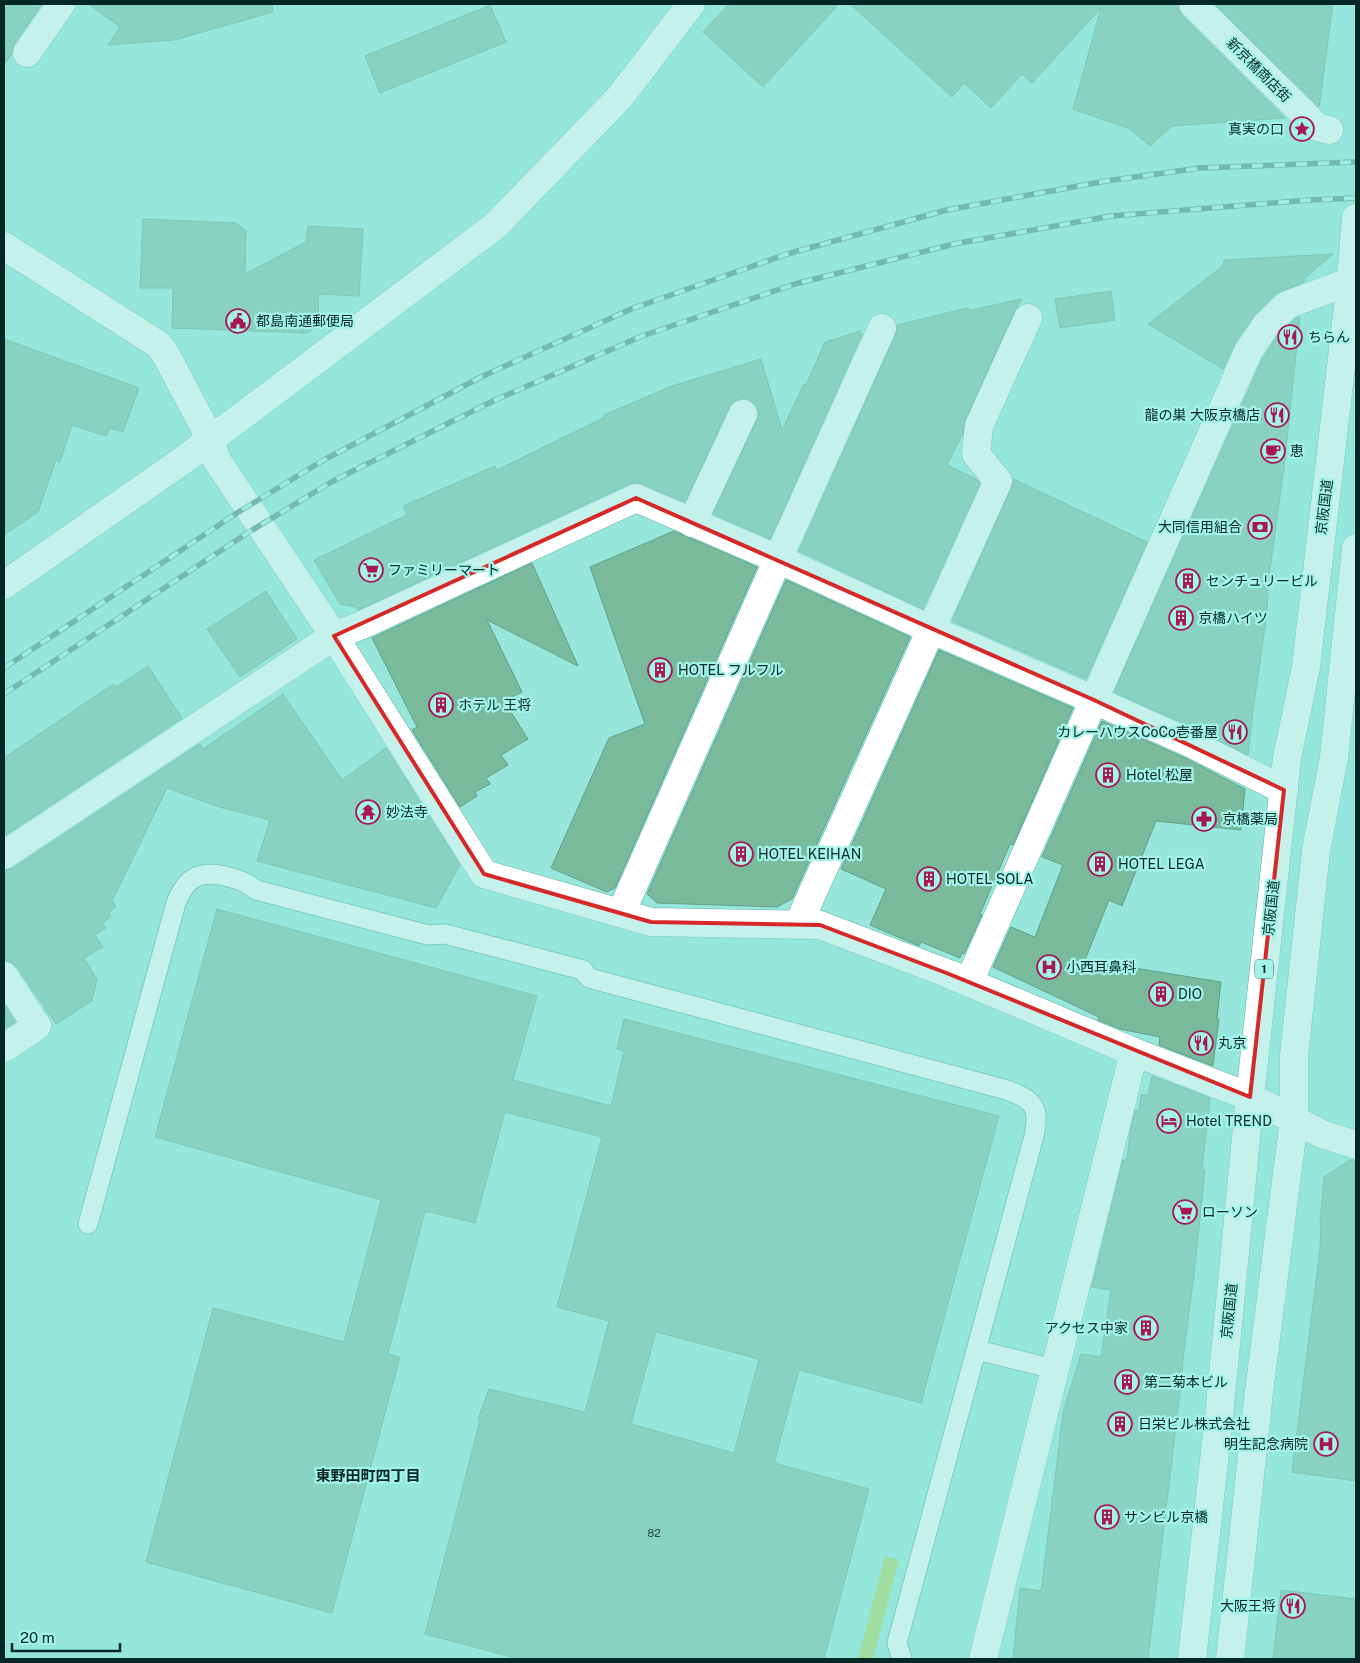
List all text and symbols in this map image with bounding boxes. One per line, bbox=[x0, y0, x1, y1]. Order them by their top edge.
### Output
street label: 新京橋商店街 bbox=[1224, 35, 1294, 105]
place icon: 真実の口 bbox=[1289, 116, 1315, 142]
place label: 真実の口 bbox=[1228, 121, 1284, 137]
public building icon: 都島南通郵便局 bbox=[225, 308, 251, 334]
place label: 都島南通郵便局 bbox=[256, 313, 354, 329]
restaurant icon: ちらん bbox=[1277, 324, 1303, 350]
place label: ちらん bbox=[1308, 329, 1350, 345]
restaurant icon: 龍の巣 大阪京橋店 bbox=[1264, 402, 1290, 428]
place label: 龍の巣 大阪京橋店 bbox=[1145, 407, 1260, 423]
cafe icon: 恵 bbox=[1260, 438, 1286, 464]
place label: 恵 bbox=[1290, 443, 1304, 459]
street label: 京阪国道 bbox=[1313, 478, 1335, 536]
bank icon: 大同信用組合 bbox=[1247, 514, 1273, 540]
place label: 大同信用組合 bbox=[1158, 519, 1242, 535]
supermarket icon: ファミリーマート bbox=[358, 557, 384, 583]
place label: ファミリーマート bbox=[388, 562, 500, 578]
building icon: センチュリービル bbox=[1175, 568, 1201, 594]
place label: センチュリービル bbox=[1206, 573, 1318, 589]
building icon: 京橋ハイツ bbox=[1168, 605, 1194, 631]
place label: 京橋ハイツ bbox=[1198, 610, 1268, 626]
building icon: HOTEL フルフル bbox=[647, 657, 673, 683]
place label: HOTEL フルフル bbox=[678, 662, 784, 678]
building icon: ホテル 王将 bbox=[428, 692, 454, 718]
place label: ホテル 王将 bbox=[458, 697, 531, 713]
restaurant icon: カレーハウスCoCo壱番屋 bbox=[1222, 719, 1248, 745]
place label: カレーハウスCoCo壱番屋 bbox=[1057, 724, 1218, 740]
building icon: Hotel 松屋 bbox=[1095, 762, 1121, 788]
place label: Hotel 松屋 bbox=[1126, 767, 1193, 783]
temple icon: 妙法寺 bbox=[355, 799, 381, 825]
place label: 妙法寺 bbox=[386, 804, 428, 820]
pharmacy icon: 京橋薬局 bbox=[1191, 806, 1217, 832]
place label: 京橋薬局 bbox=[1222, 811, 1278, 827]
building icon: HOTEL KEIHAN bbox=[728, 841, 754, 867]
place label: HOTEL KEIHAN bbox=[758, 846, 861, 862]
building icon: HOTEL LEGA bbox=[1087, 851, 1113, 877]
place label: HOTEL LEGA bbox=[1118, 856, 1205, 872]
building icon: HOTEL SOLA bbox=[916, 866, 942, 892]
place label: HOTEL SOLA bbox=[946, 871, 1033, 887]
street label: 京阪国道 bbox=[1260, 879, 1282, 937]
hospital icon: 小西耳鼻科 bbox=[1036, 954, 1062, 980]
place label: 小西耳鼻科 bbox=[1066, 959, 1136, 975]
road number: 1 bbox=[1255, 960, 1273, 979]
building icon: DIO bbox=[1148, 981, 1174, 1007]
place label: DIO bbox=[1178, 986, 1202, 1002]
restaurant icon: 丸京 bbox=[1188, 1030, 1214, 1056]
place label: 丸京 bbox=[1218, 1035, 1246, 1051]
hotel icon: Hotel TREND bbox=[1156, 1108, 1182, 1134]
place label: Hotel TREND bbox=[1186, 1113, 1272, 1129]
supermarket icon: ローソン bbox=[1172, 1199, 1198, 1225]
place label: ローソン bbox=[1202, 1204, 1258, 1220]
street label: 京阪国道 bbox=[1218, 1282, 1240, 1340]
building icon: アクセス中家 bbox=[1133, 1315, 1159, 1341]
place label: アクセス中家 bbox=[1045, 1320, 1128, 1336]
building icon: 第二菊本ビル bbox=[1114, 1369, 1140, 1395]
place label: 第二菊本ビル bbox=[1144, 1374, 1228, 1390]
building icon: 日栄ビル株式会社 bbox=[1107, 1411, 1133, 1437]
place label: 日栄ビル株式会社 bbox=[1138, 1416, 1250, 1432]
hospital icon: 明生記念病院 bbox=[1313, 1431, 1339, 1457]
place label: 明生記念病院 bbox=[1224, 1436, 1308, 1452]
district label: 東野田町四丁目 bbox=[315, 1467, 421, 1484]
building icon: サンビル京橋 bbox=[1094, 1504, 1120, 1530]
place label: サンビル京橋 bbox=[1124, 1509, 1208, 1525]
house number: 82 bbox=[647, 1527, 661, 1539]
restaurant icon: 大阪王将 bbox=[1280, 1593, 1306, 1619]
place label: 大阪王将 bbox=[1220, 1598, 1276, 1614]
scale bar bbox=[12, 1620, 120, 1652]
text: 20 m bbox=[20, 1629, 55, 1646]

